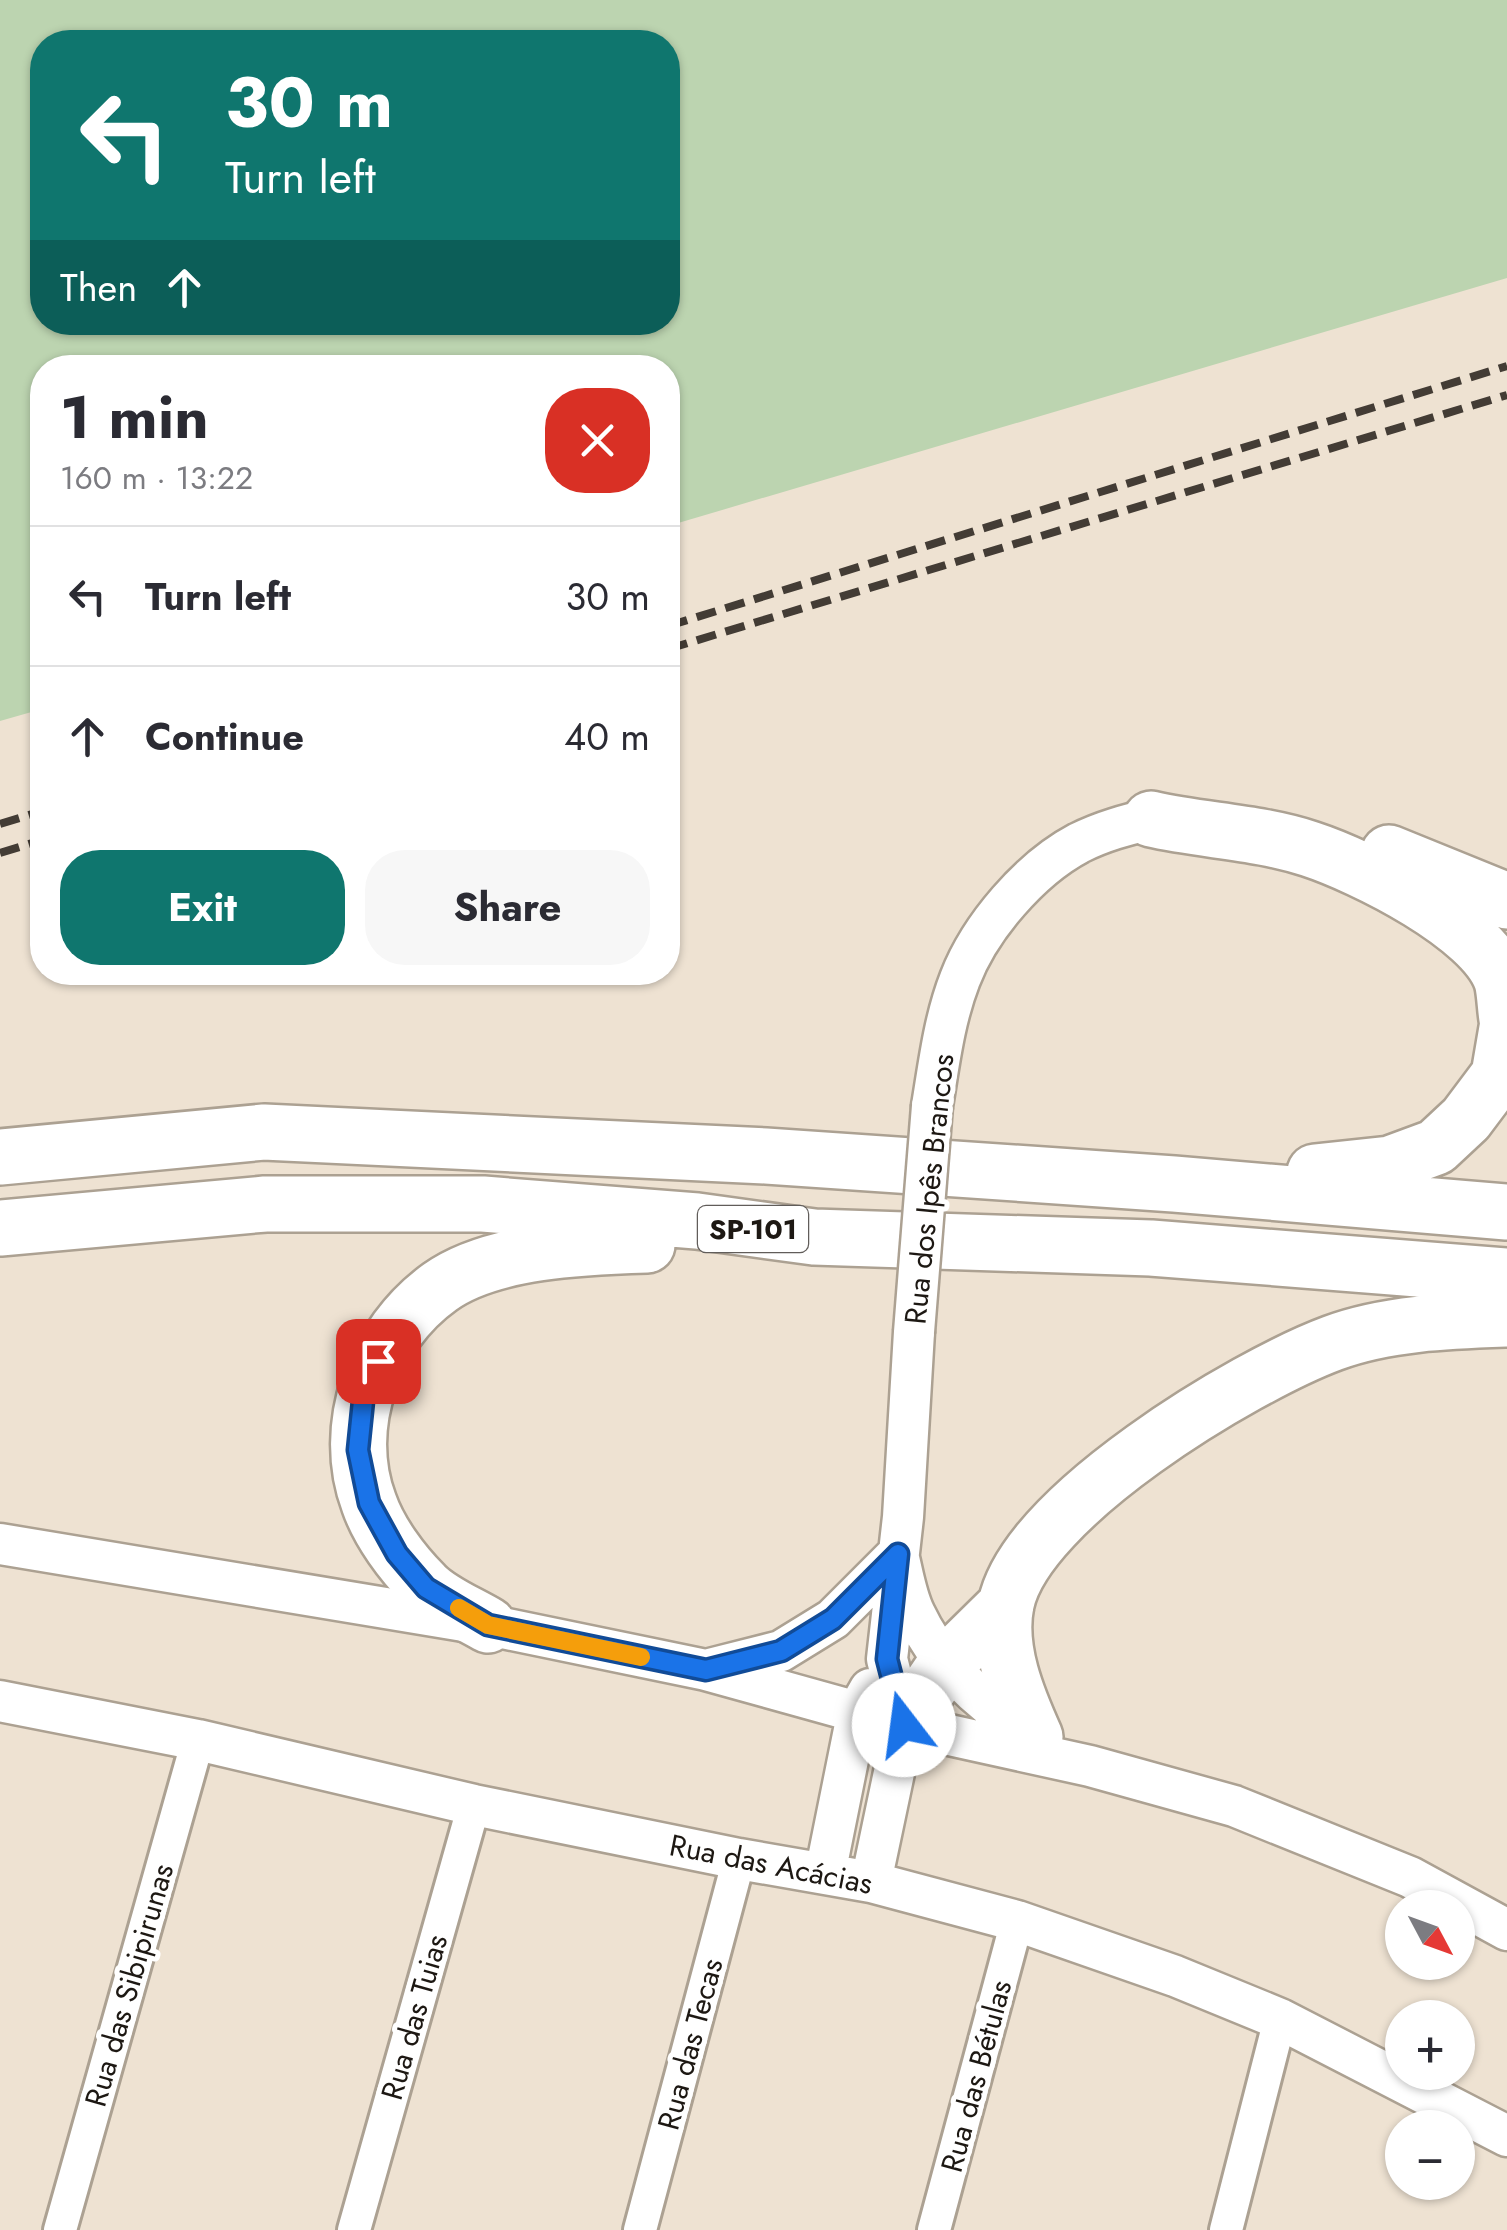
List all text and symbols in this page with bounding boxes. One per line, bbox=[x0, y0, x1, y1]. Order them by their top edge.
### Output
text: 30 m bbox=[225, 52, 393, 153]
icon: left bbox=[60, 70, 190, 200]
text: Turn left bbox=[225, 145, 376, 210]
text: Then bbox=[60, 260, 137, 315]
icon: ahead bbox=[157, 260, 212, 315]
text: 1 min bbox=[60, 374, 209, 461]
button: close bbox=[545, 388, 650, 493]
text: 160 m · 13:22 bbox=[60, 455, 253, 501]
icon: left bbox=[60, 569, 115, 624]
text: Turn left bbox=[145, 569, 291, 624]
text: 30 m bbox=[565, 569, 650, 624]
icon: ahead bbox=[60, 709, 115, 764]
text: Continue bbox=[145, 709, 304, 764]
text: 40 m bbox=[564, 709, 650, 764]
button: Exit bbox=[60, 850, 345, 965]
button: Share bbox=[365, 850, 650, 965]
street label: Rua dos Ipês Brancos bbox=[893, 1052, 965, 1326]
road number: SP-101 bbox=[698, 1206, 808, 1252]
pin bbox=[336, 1319, 421, 1404]
icon: arrive bbox=[351, 1334, 406, 1389]
position arrow bbox=[852, 1673, 956, 1777]
street label: Rua das Acácias bbox=[666, 1823, 876, 1905]
street label: Rua das Sibipirunas bbox=[74, 1858, 184, 2112]
north arrow bbox=[1385, 1890, 1475, 1980]
map controls bbox=[1385, 1890, 1475, 2200]
street label: Rua das Tuias bbox=[370, 1929, 458, 2105]
street label: Rua das Tecas bbox=[646, 1953, 734, 2135]
street label: Rua das Bétulas bbox=[930, 1975, 1022, 2177]
button: + bbox=[1385, 2000, 1475, 2090]
button: − bbox=[1385, 2110, 1475, 2200]

